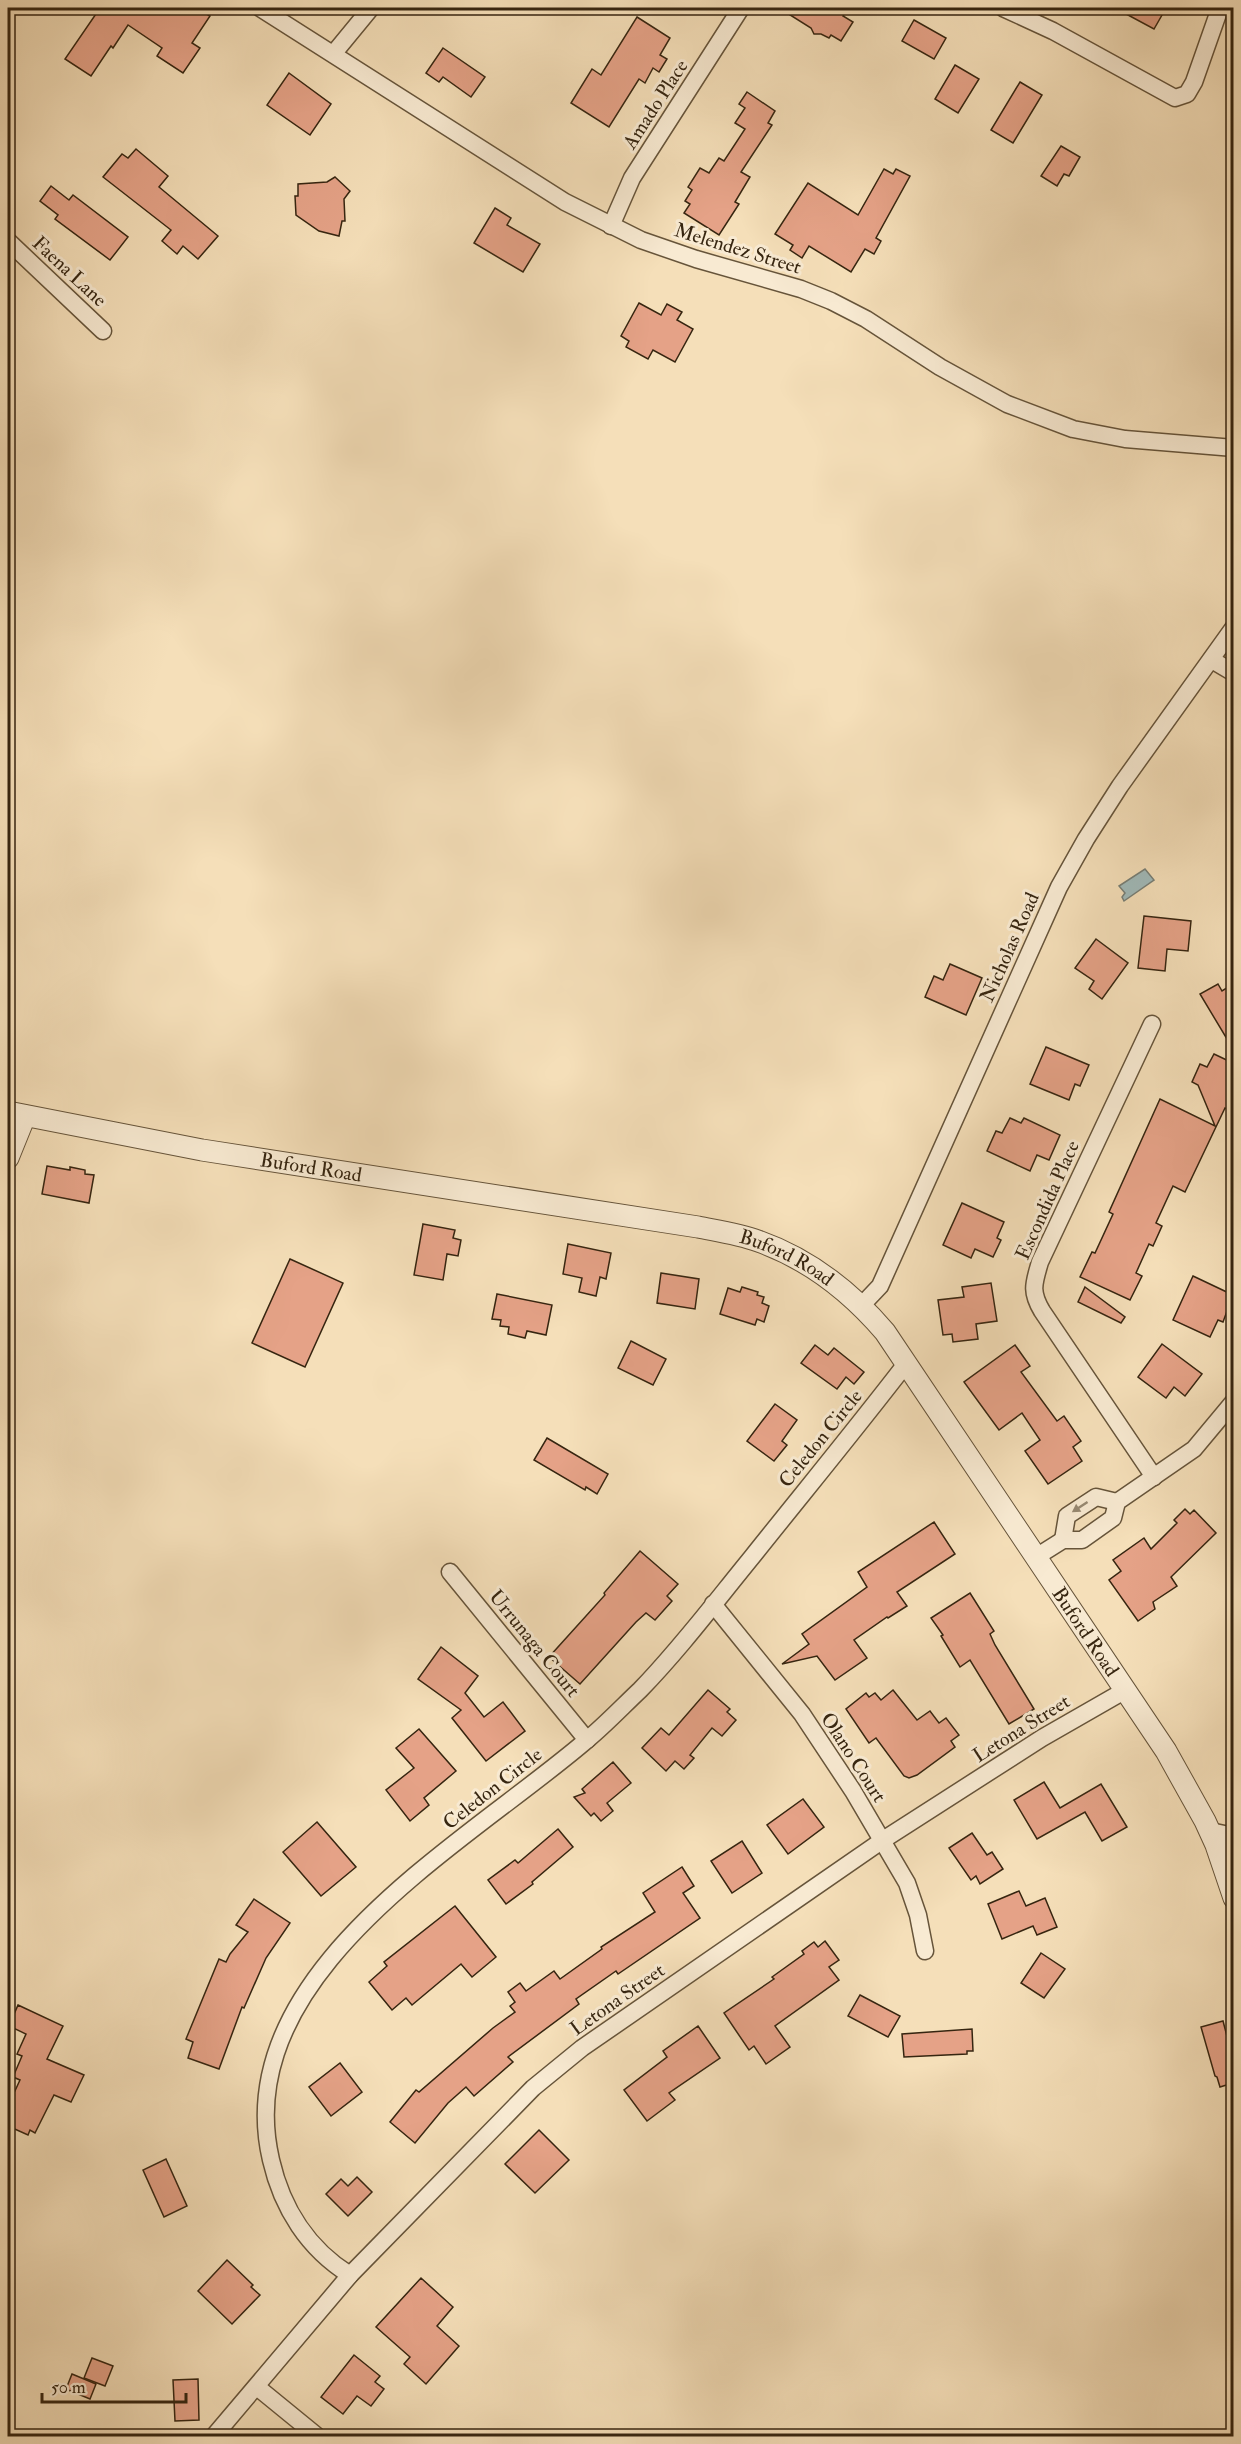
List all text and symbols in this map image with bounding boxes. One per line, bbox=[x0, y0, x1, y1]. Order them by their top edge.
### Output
street label: Amado Place bbox=[617, 55, 694, 155]
street label: Melendez Street bbox=[671, 217, 805, 280]
street label: Faena Lane bbox=[27, 231, 112, 312]
street label: Nicholas Road bbox=[974, 888, 1045, 1006]
street label: Escondida Place bbox=[1010, 1137, 1085, 1264]
street label: Buford Road bbox=[258, 1147, 364, 1188]
street label: Buford Road bbox=[737, 1224, 839, 1291]
street label: Celedon Circle bbox=[773, 1384, 868, 1492]
one-way arrow bbox=[1073, 1501, 1089, 1513]
street label: Buford Road bbox=[1046, 1582, 1125, 1682]
street label: Urrunaga Court bbox=[484, 1585, 586, 1702]
street label: Letona Street bbox=[968, 1688, 1075, 1768]
street label: Olano Court bbox=[815, 1708, 892, 1807]
street label: Celedon Circle bbox=[438, 1742, 547, 1835]
street label: Letona Street bbox=[565, 1957, 670, 2041]
scale bar bbox=[42, 2366, 186, 2404]
text: 50 m bbox=[51, 2376, 86, 2399]

